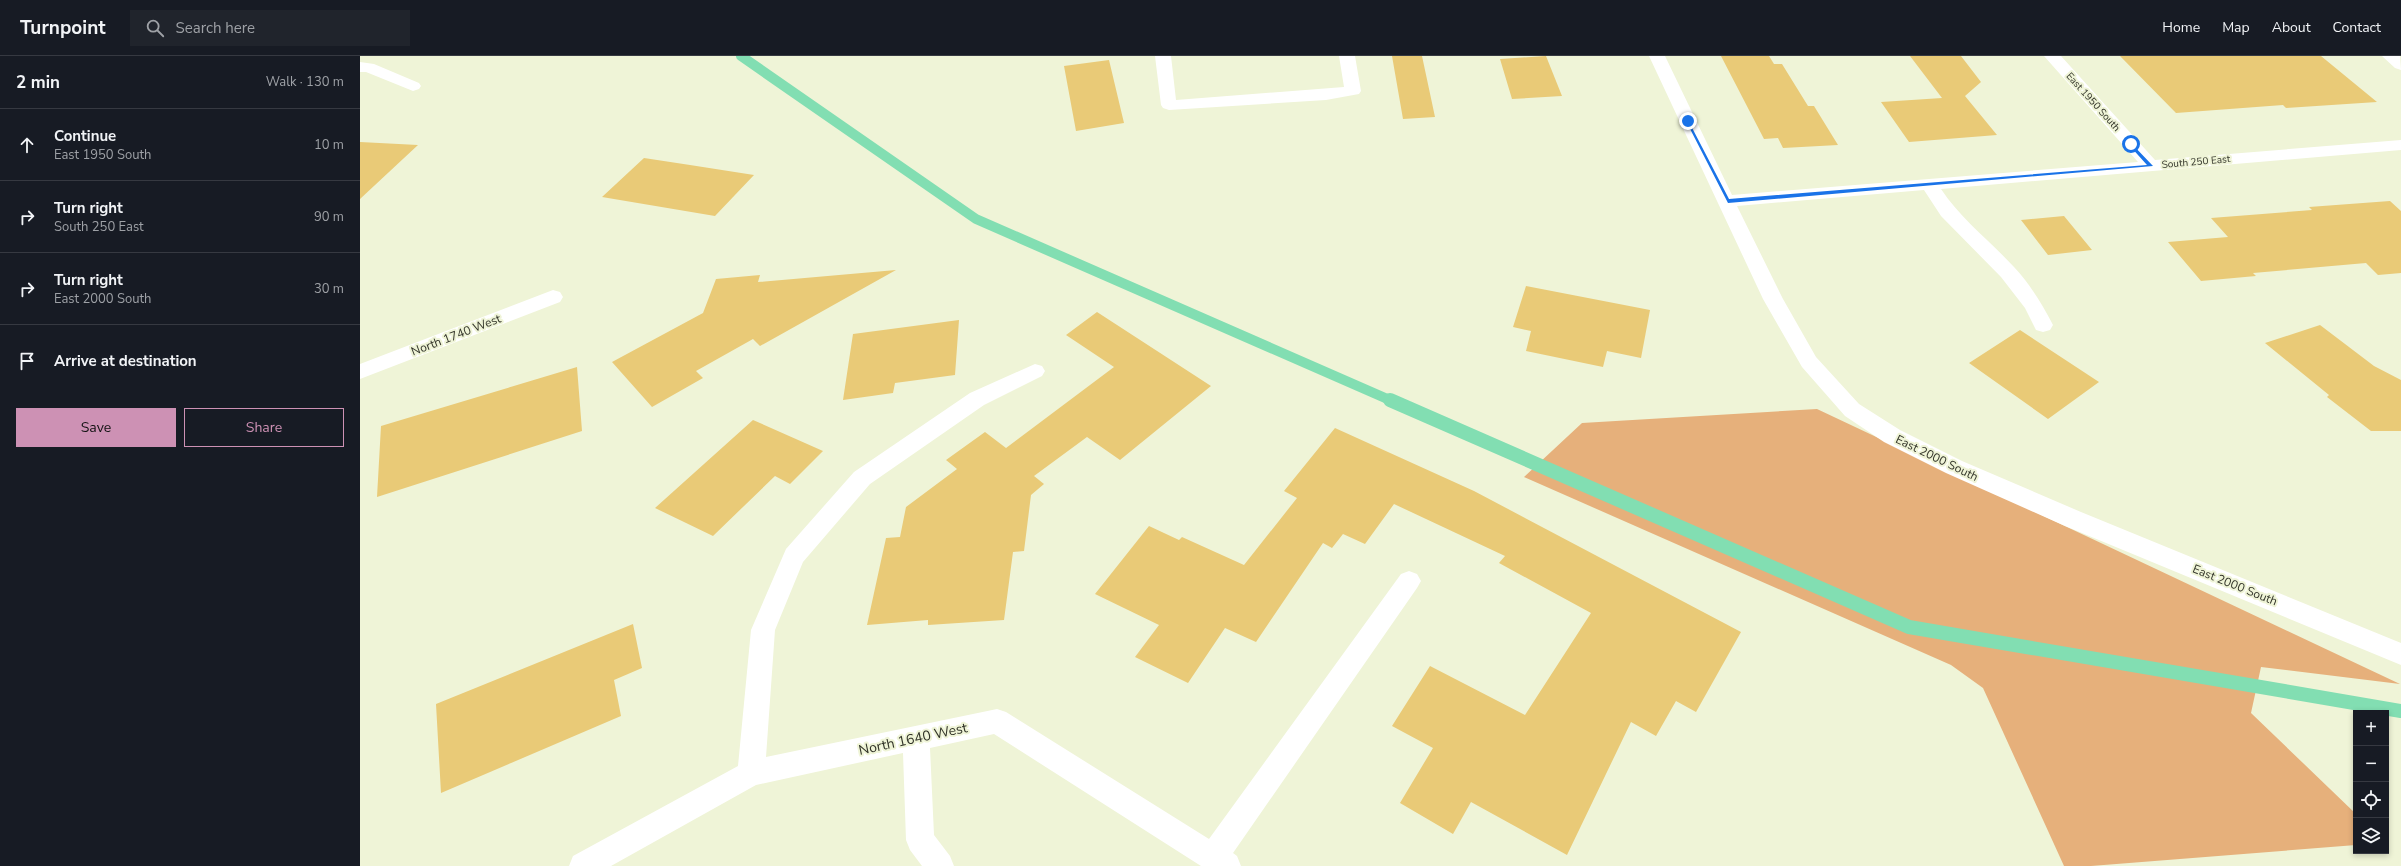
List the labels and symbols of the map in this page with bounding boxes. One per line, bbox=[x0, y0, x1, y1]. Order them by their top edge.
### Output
street label: East 1950 South bbox=[2063, 69, 2123, 135]
route end bbox=[1679, 112, 1697, 130]
route start bbox=[2122, 135, 2140, 153]
street label: South 250 East bbox=[2161, 152, 2231, 172]
street label: North 1740 West bbox=[409, 310, 504, 359]
street label: East 2000 South bbox=[1893, 431, 1981, 485]
street label: East 2000 South bbox=[2190, 561, 2280, 609]
street label: North 1640 West bbox=[857, 718, 969, 760]

